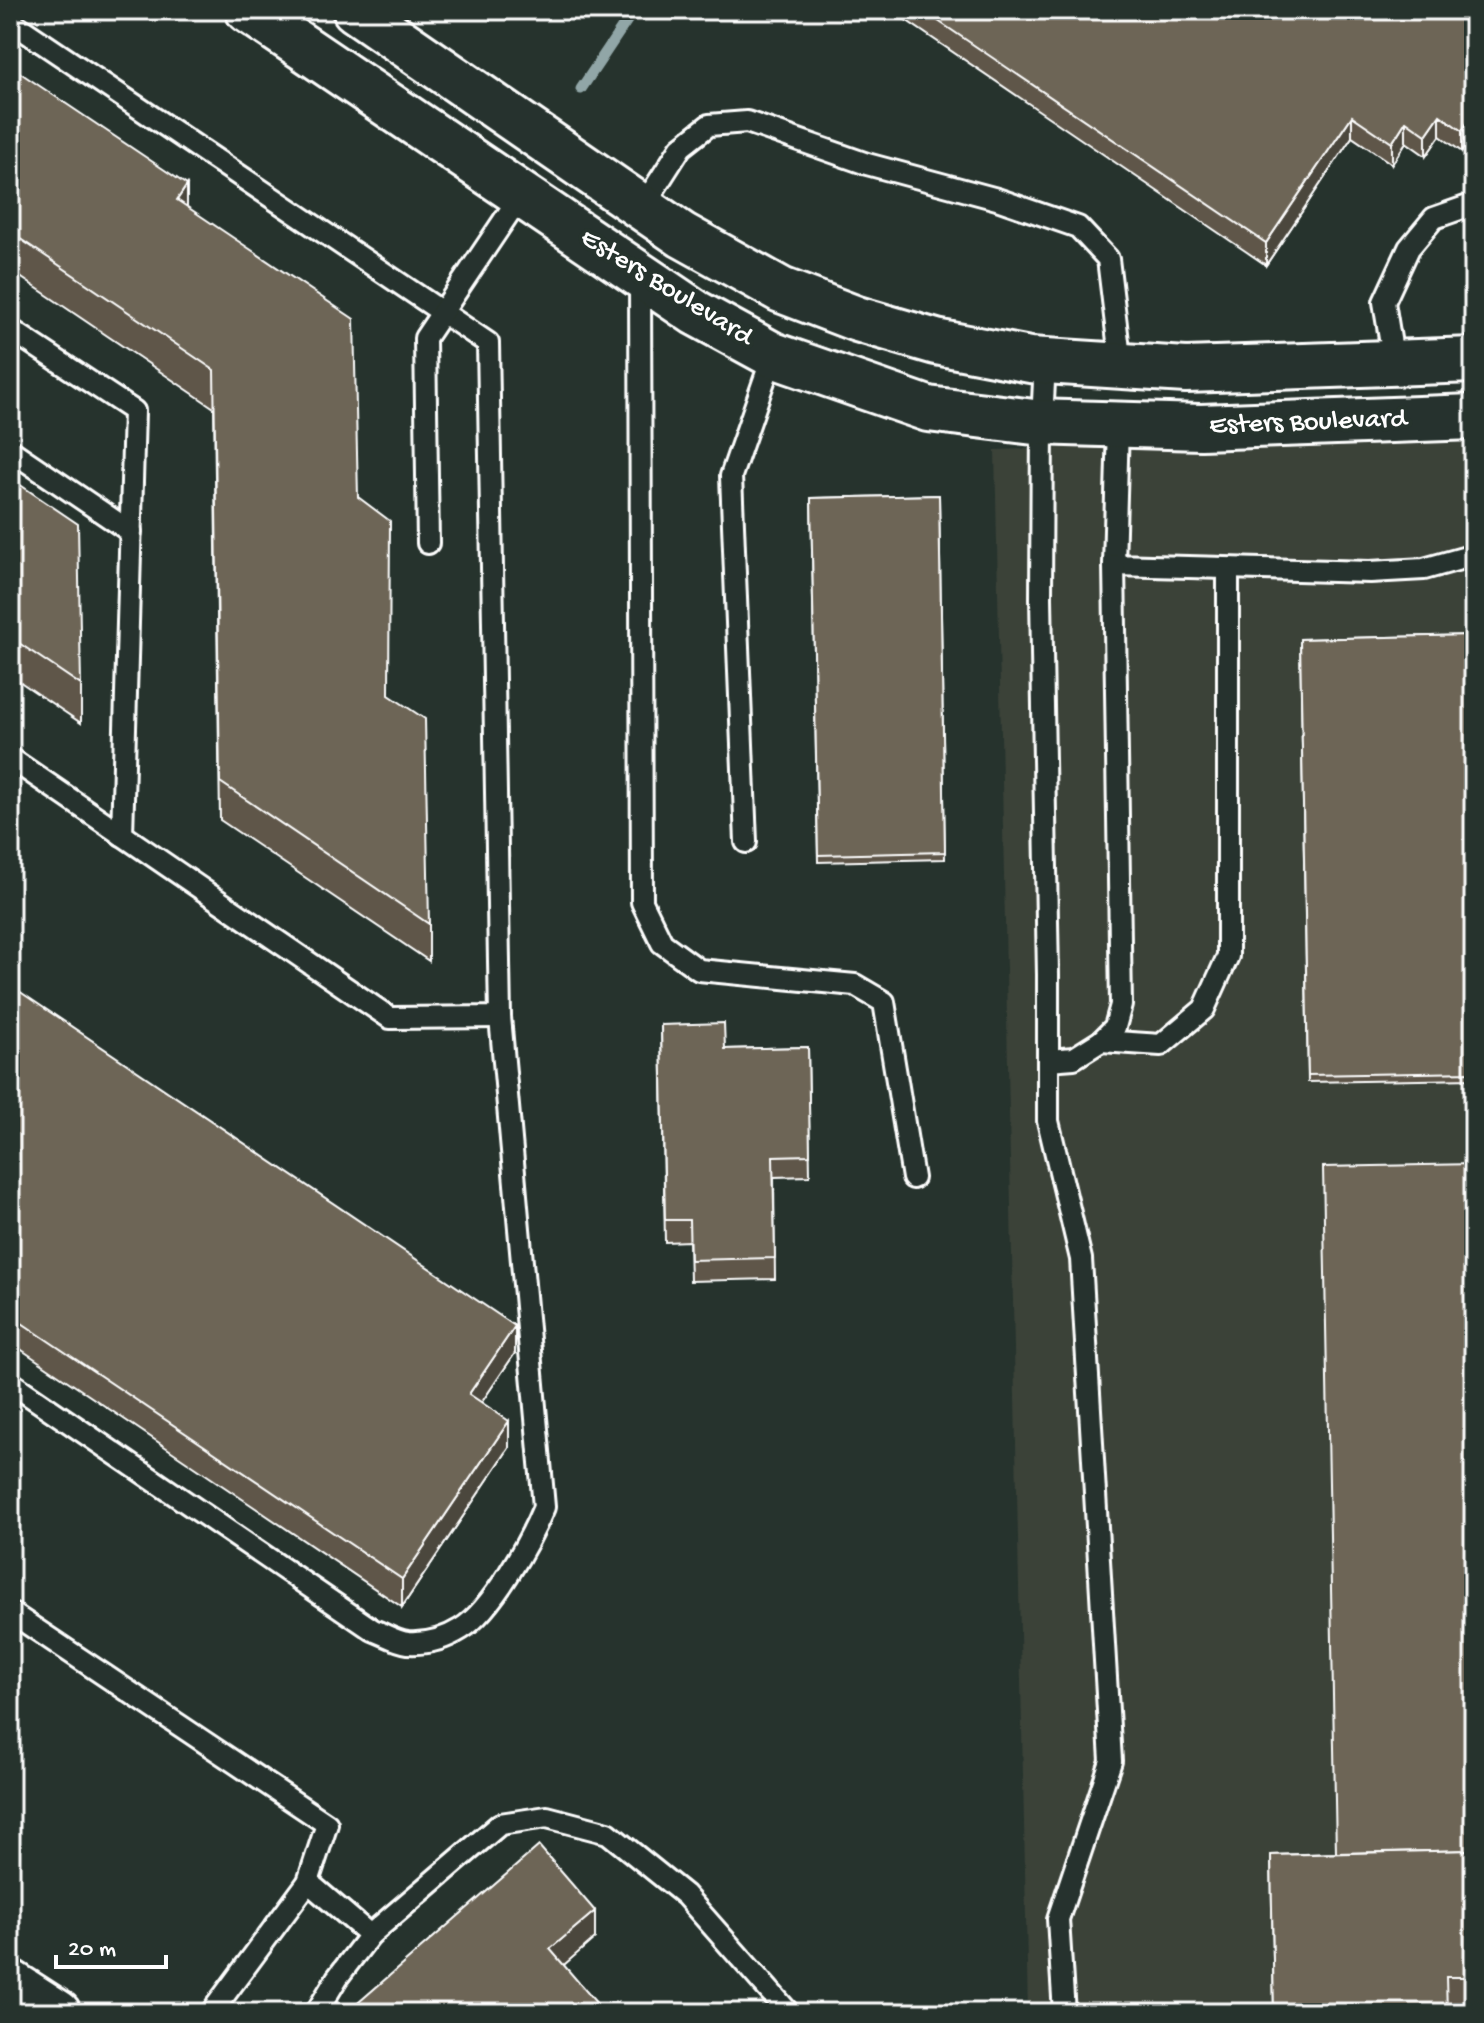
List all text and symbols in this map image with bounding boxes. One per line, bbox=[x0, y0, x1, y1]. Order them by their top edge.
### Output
street label: Esters Boulevard bbox=[574, 222, 761, 356]
street label: Esters Boulevard bbox=[1209, 403, 1410, 443]
scale bar bbox=[56, 1919, 166, 1969]
text: 20 m bbox=[68, 1936, 116, 1965]

